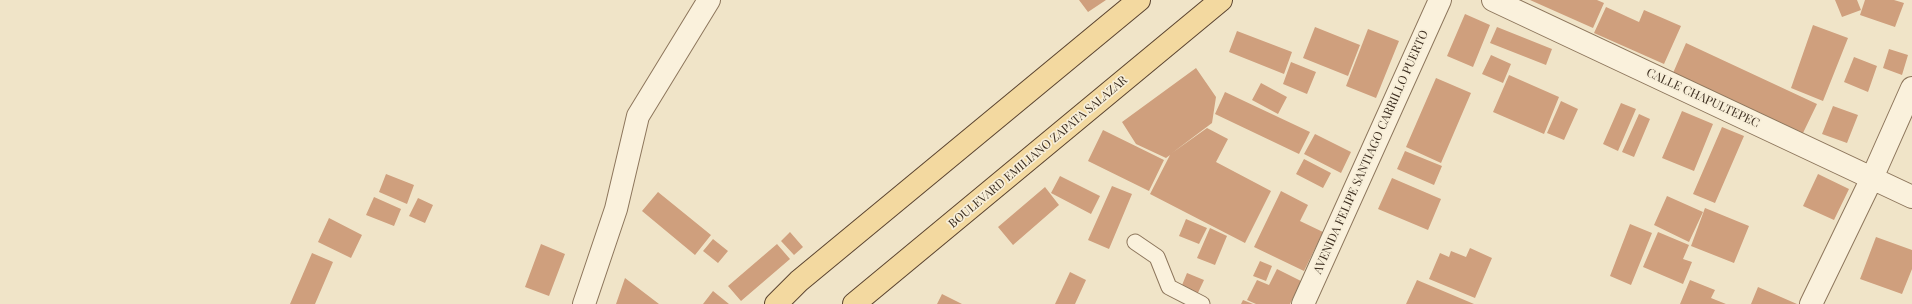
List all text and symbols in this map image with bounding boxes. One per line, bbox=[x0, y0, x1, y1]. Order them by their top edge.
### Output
street label: AVENIDA FELIPE SANTIAGO CARRILLO PUERTO bbox=[1311, 28, 1431, 276]
street label: CALLE CHAPULTEPEC bbox=[1644, 65, 1762, 131]
street label: BOULEVARD EMILIANO ZAPATA SALAZAR bbox=[946, 73, 1130, 231]

